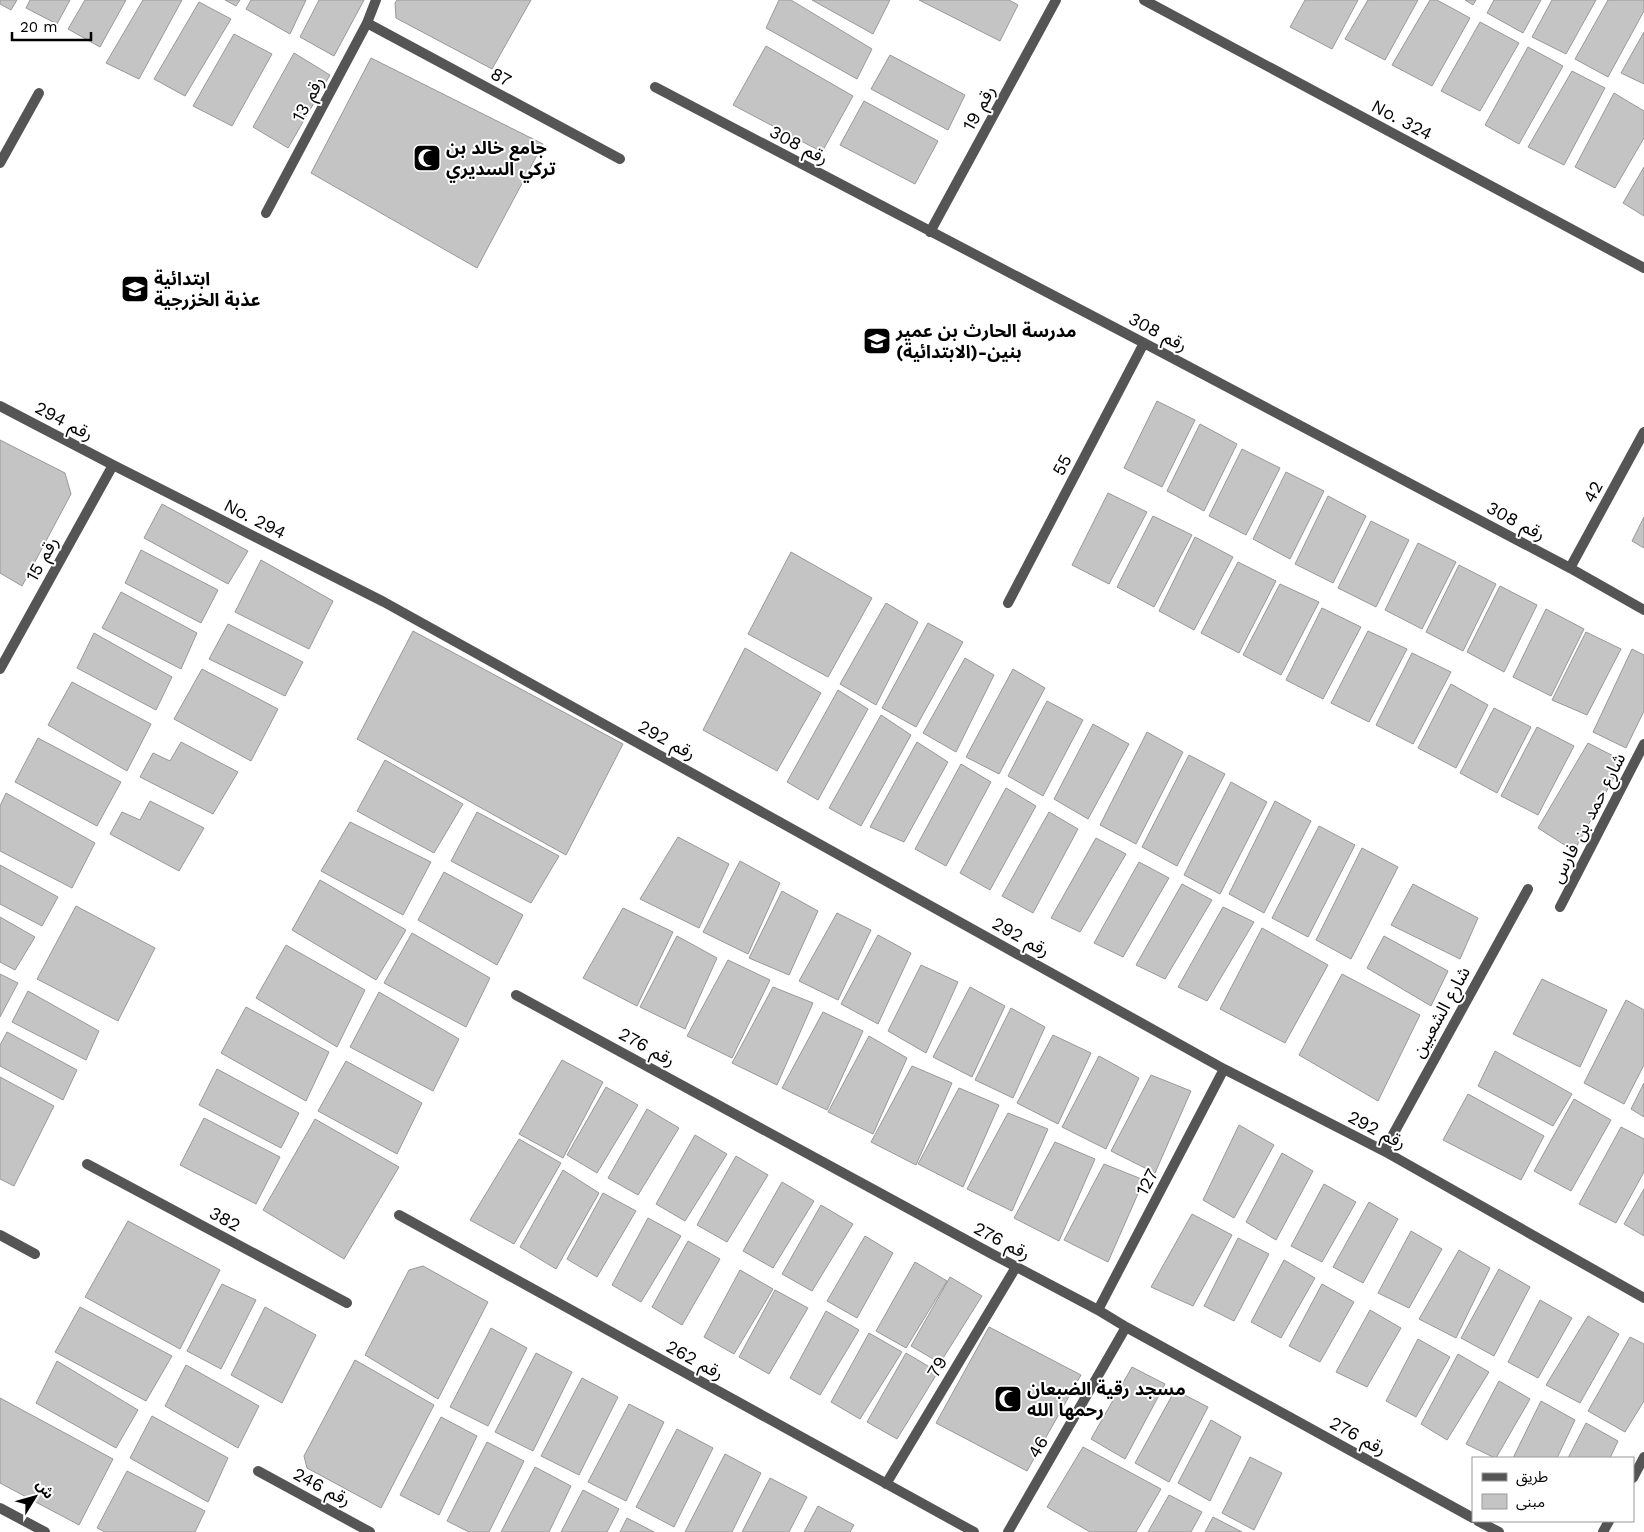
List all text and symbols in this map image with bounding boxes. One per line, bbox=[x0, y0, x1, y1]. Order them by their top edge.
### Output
scale bar bbox=[12, 10, 91, 42]
text: 20 m bbox=[20, 18, 58, 36]
street label: 87 bbox=[487, 62, 515, 91]
street label: رقم 13 bbox=[287, 73, 331, 126]
street label: رقم 19 bbox=[958, 81, 1002, 136]
street label: No. 324 bbox=[1368, 95, 1436, 144]
street label: رقم 308 bbox=[765, 120, 832, 171]
place label: جامع خالد بن تركي السديري bbox=[446, 137, 556, 183]
mosque icon: جامع خالد بن تركي السديري bbox=[412, 143, 442, 173]
place label: ابتدائية عذبة الخزرجية bbox=[154, 268, 261, 311]
school or university icon: ابتدائية عذبة الخزرجية bbox=[120, 274, 150, 304]
street label: رقم 308 bbox=[1124, 307, 1191, 358]
place label: مدرسة الحارث بن عمير (الابتدائية)-بنين bbox=[895, 320, 1077, 362]
school or university icon: مدرسة الحارث بن عمير (الابتدائية)-بنين bbox=[862, 326, 892, 356]
street label: رقم 294 bbox=[30, 397, 97, 447]
street label: 55 bbox=[1047, 451, 1076, 479]
street label: 42 bbox=[1578, 477, 1607, 506]
street label: No. 294 bbox=[221, 494, 290, 543]
street label: رقم 308 bbox=[1482, 496, 1549, 547]
street label: رقم 15 bbox=[21, 533, 65, 586]
street label: رقم 292 bbox=[633, 715, 700, 767]
street label: شارع حمد بن فارس bbox=[1546, 749, 1633, 888]
street label: رقم 292 bbox=[987, 912, 1054, 964]
street label: شارع الشعبين bbox=[1407, 963, 1478, 1063]
street label: رقم 276 bbox=[614, 1023, 679, 1073]
street label: رقم 292 bbox=[1343, 1106, 1410, 1156]
street label: 127 bbox=[1131, 1165, 1162, 1199]
street label: 382 bbox=[206, 1202, 244, 1235]
street label: رقم 276 bbox=[969, 1217, 1034, 1267]
street label: رقم 262 bbox=[661, 1335, 728, 1386]
street label: 79 bbox=[922, 1352, 951, 1381]
place label: مسجد رقية الضبعان رحمها الله bbox=[1027, 1378, 1186, 1421]
mosque icon: مسجد رقية الضبعان رحمها الله bbox=[993, 1384, 1023, 1414]
street label: رقم 276 bbox=[1325, 1412, 1390, 1462]
street label: 46 bbox=[1023, 1432, 1052, 1462]
legend bbox=[1472, 1457, 1634, 1522]
street label: رقم 246 bbox=[288, 1463, 355, 1513]
text: طريق bbox=[1516, 1468, 1548, 1487]
north arrow bbox=[10, 1472, 60, 1522]
text: ش bbox=[33, 1477, 58, 1502]
text: مبنى bbox=[1516, 1493, 1545, 1511]

